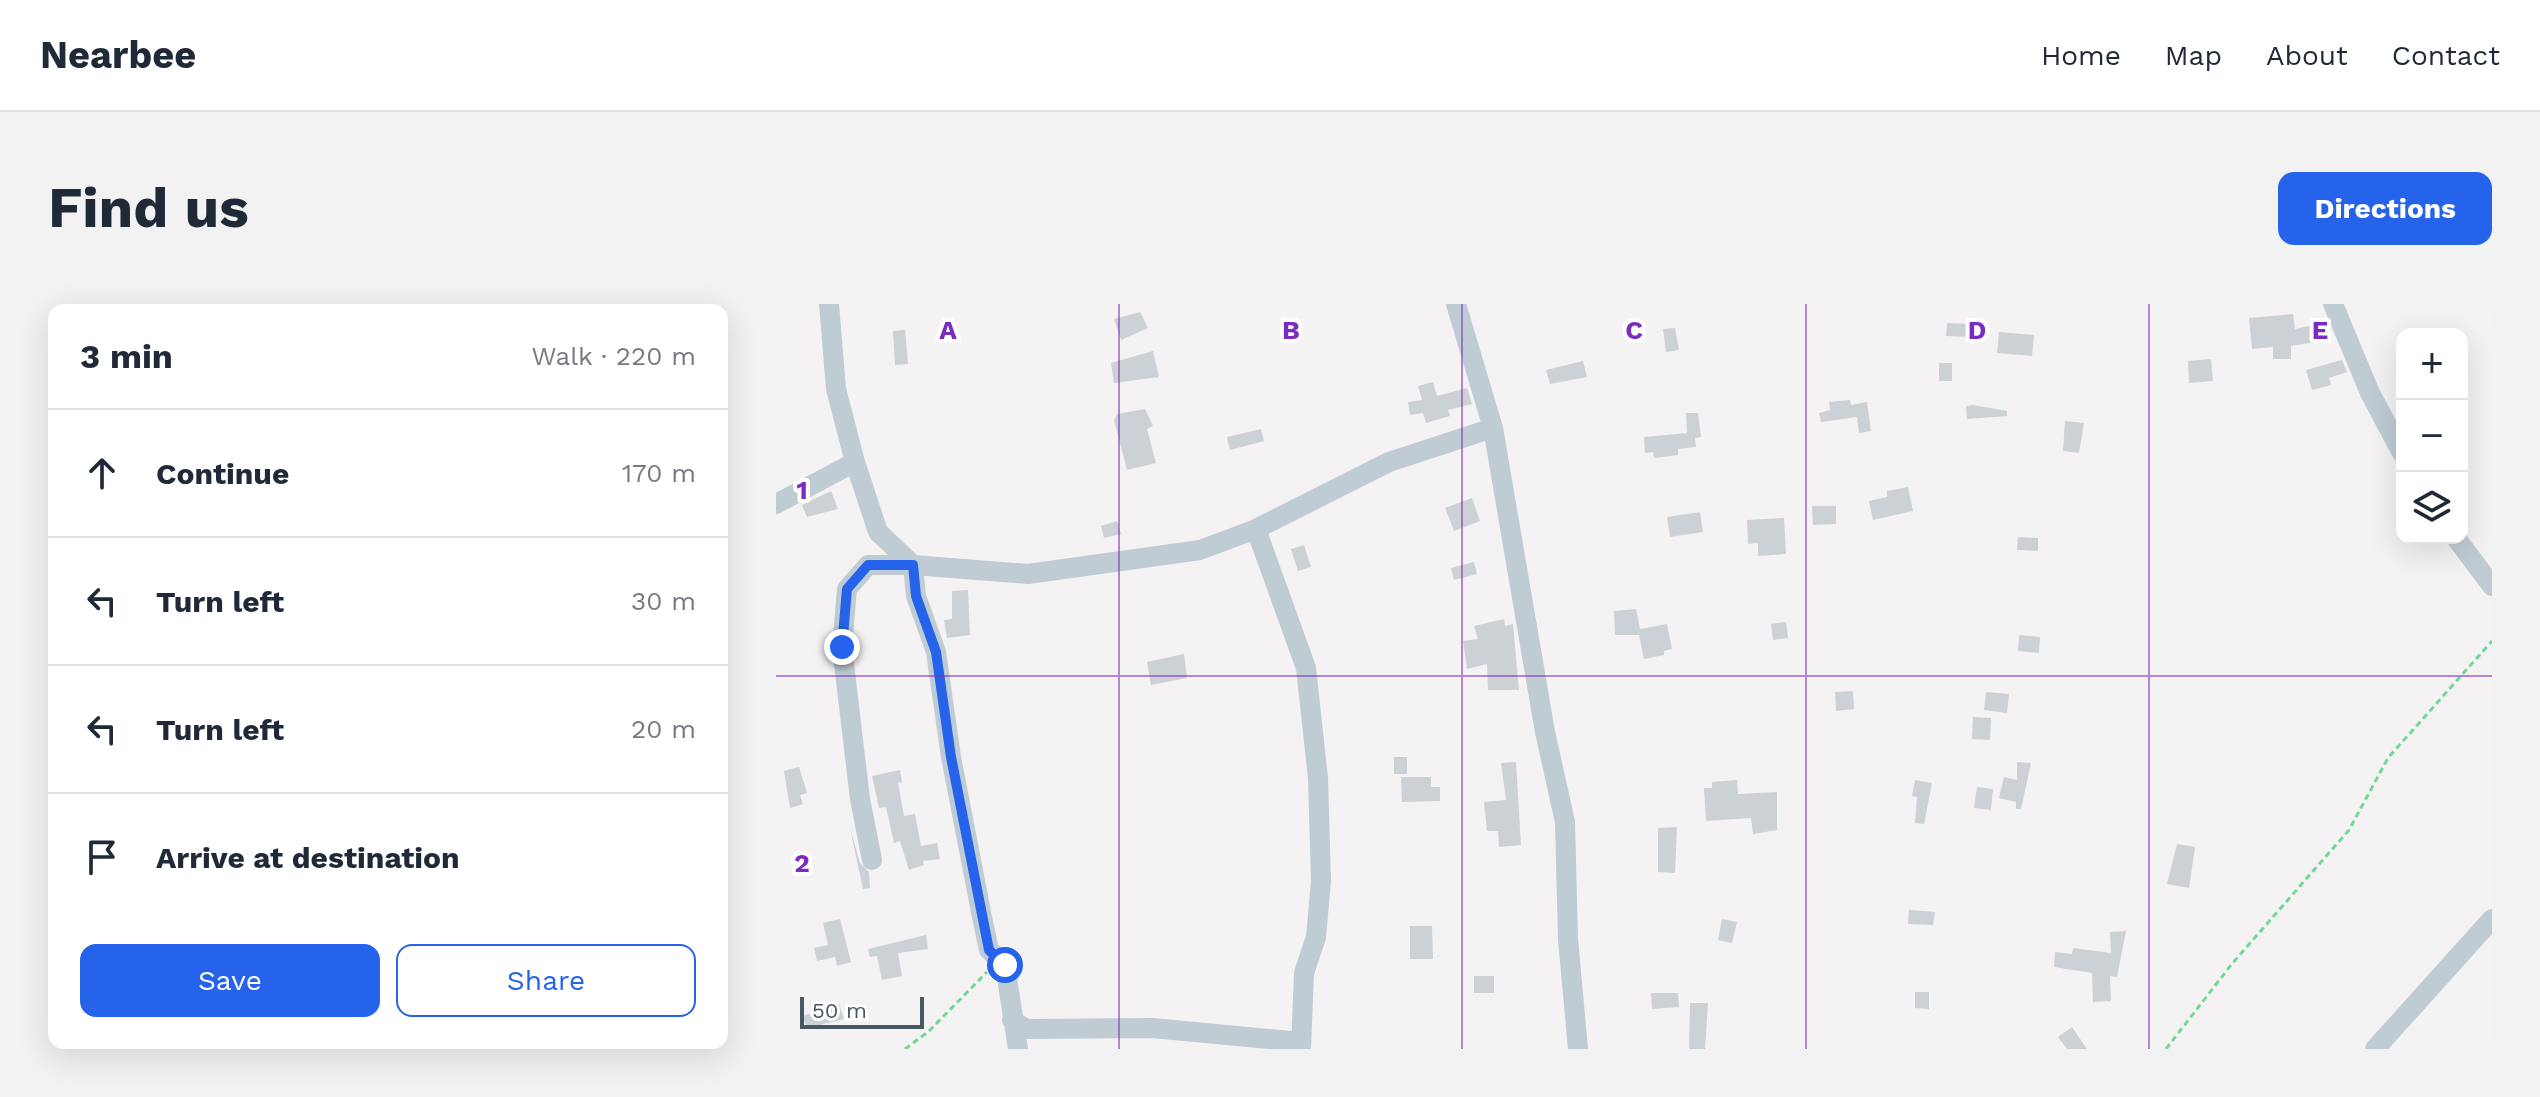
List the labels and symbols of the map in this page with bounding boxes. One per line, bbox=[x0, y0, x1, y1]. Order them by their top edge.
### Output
text: A bbox=[939, 315, 957, 345]
text: B bbox=[1282, 315, 1300, 345]
text: C bbox=[1625, 315, 1643, 345]
text: D bbox=[1968, 315, 1986, 345]
text: E bbox=[2312, 315, 2328, 345]
text: 1 bbox=[796, 475, 808, 505]
route end bbox=[824, 629, 860, 665]
text: 2 bbox=[794, 848, 810, 878]
route start bbox=[987, 947, 1023, 983]
scale bar bbox=[800, 993, 924, 1029]

